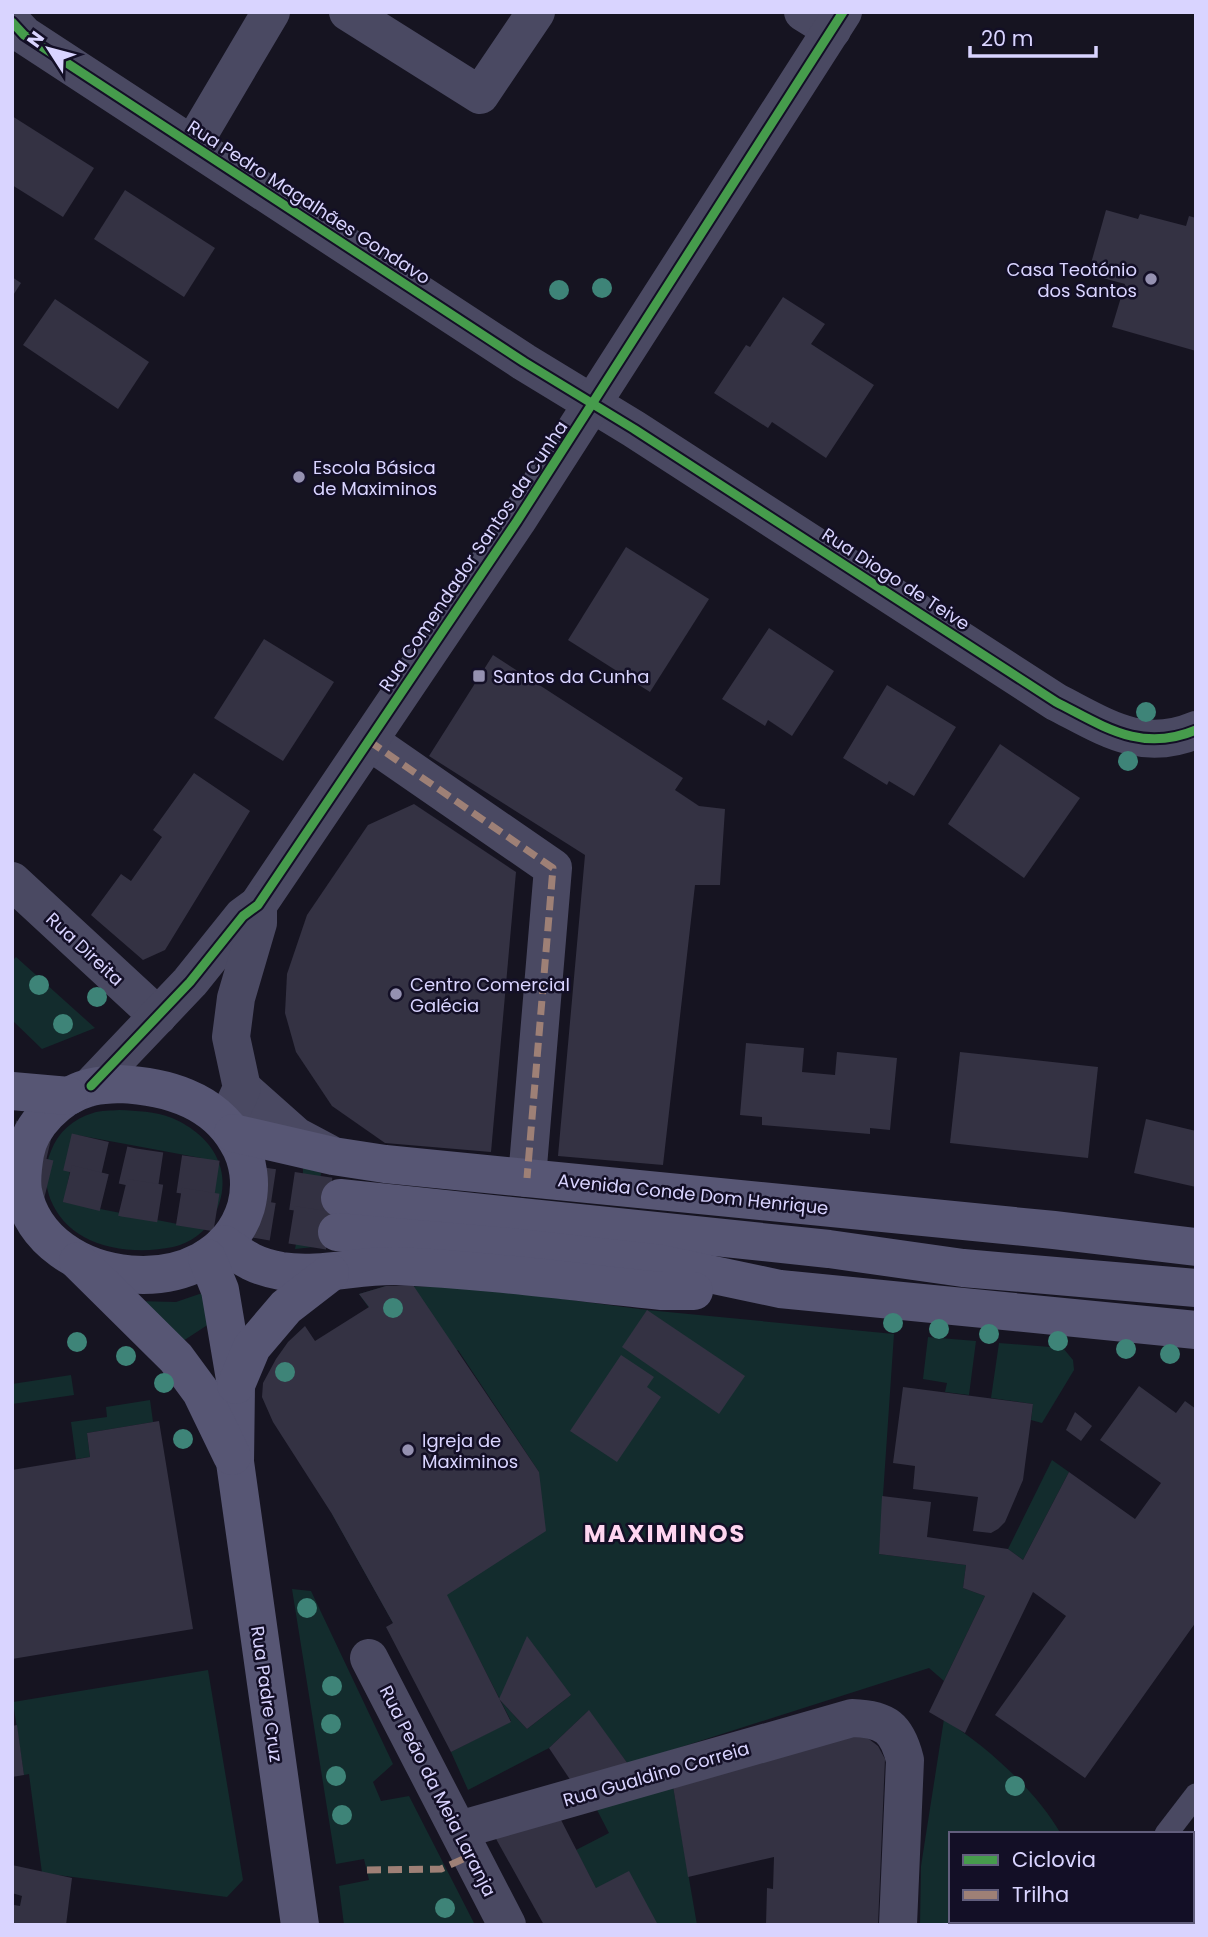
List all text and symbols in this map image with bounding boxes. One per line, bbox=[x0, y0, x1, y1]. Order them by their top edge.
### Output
north arrow bbox=[14, 14, 84, 84]
scale bar bbox=[970, 14, 1096, 58]
text: 20 m bbox=[981, 24, 1034, 53]
text: N bbox=[21, 26, 51, 53]
street label: Rua Pedro Magalhães Gondavo bbox=[183, 114, 435, 290]
place label: Casa Teotónio dos Santos bbox=[1007, 257, 1137, 303]
marker: Casa Teotónio dos Santos bbox=[1143, 271, 1159, 287]
street label: Rua Comendador Santos da Cunha bbox=[374, 417, 572, 695]
place label: Escola Básica de Maximinos bbox=[313, 455, 437, 501]
marker: Escola Básica de Maximinos bbox=[291, 469, 307, 485]
street label: Rua Diogo de Teive bbox=[817, 522, 975, 636]
place label: Santos da Cunha bbox=[493, 665, 649, 687]
marker: Santos da Cunha bbox=[471, 668, 487, 684]
street label: Rua Direita bbox=[41, 907, 129, 991]
place label: Centro Comercial Galécia bbox=[410, 972, 570, 1018]
marker: Centro Comercial Galécia bbox=[388, 986, 404, 1002]
street label: Avenida Conde Dom Henrique bbox=[556, 1167, 830, 1221]
place label: Igreja de Maximinos bbox=[422, 1428, 518, 1474]
marker: Igreja de Maximinos bbox=[400, 1442, 416, 1458]
district label: MAXIMINOS bbox=[584, 1517, 746, 1550]
street label: Rua Padre Cruz bbox=[245, 1624, 289, 1764]
street label: Rua Peão da Meia Laranja bbox=[374, 1681, 502, 1901]
street label: Rua Gualdino Correia bbox=[560, 1735, 752, 1813]
legend bbox=[949, 1832, 1194, 1923]
text: Ciclovia bbox=[1012, 1845, 1096, 1874]
text: Trilha bbox=[1012, 1880, 1069, 1909]

